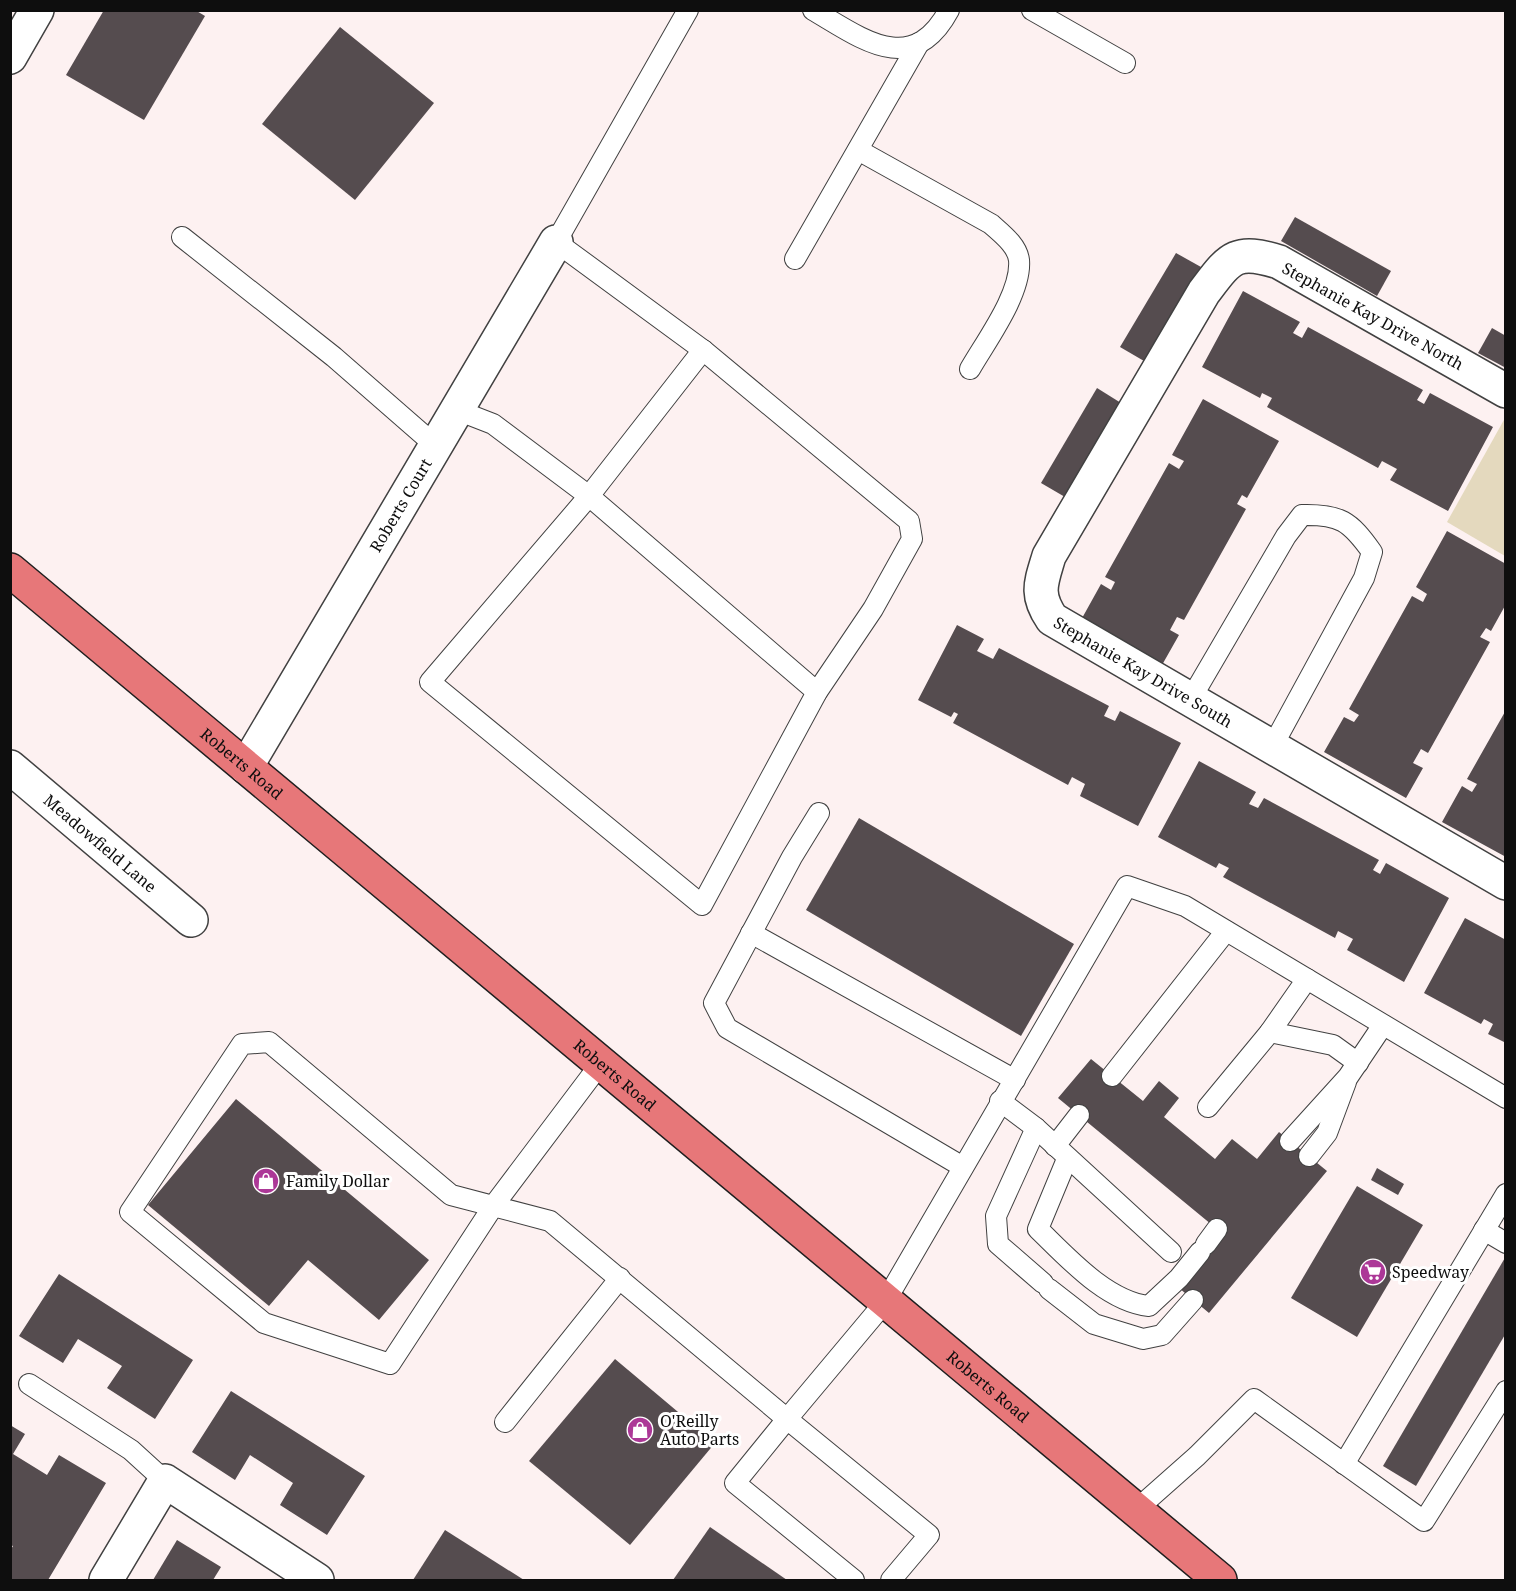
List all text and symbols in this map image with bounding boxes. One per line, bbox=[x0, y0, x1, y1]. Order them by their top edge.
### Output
street label: Stephanie Kay Drive North bbox=[1278, 257, 1468, 375]
street label: Roberts Court bbox=[364, 454, 437, 556]
street label: Stephanie Kay Drive South bbox=[1050, 611, 1237, 733]
street label: Roberts Road bbox=[196, 723, 288, 805]
street label: Meadowfield Lane bbox=[39, 789, 161, 897]
street label: Roberts Road bbox=[569, 1034, 661, 1116]
shop icon: Family Dollar bbox=[251, 1166, 281, 1196]
place label: Family Dollar bbox=[286, 1170, 390, 1192]
supermarket icon: Speedway bbox=[1358, 1257, 1388, 1287]
place label: Speedway bbox=[1392, 1261, 1470, 1283]
street label: Roberts Road bbox=[942, 1345, 1034, 1427]
place label: O'Reilly Auto Parts bbox=[660, 1410, 739, 1450]
shop icon: O'Reilly Auto Parts bbox=[625, 1415, 655, 1445]

